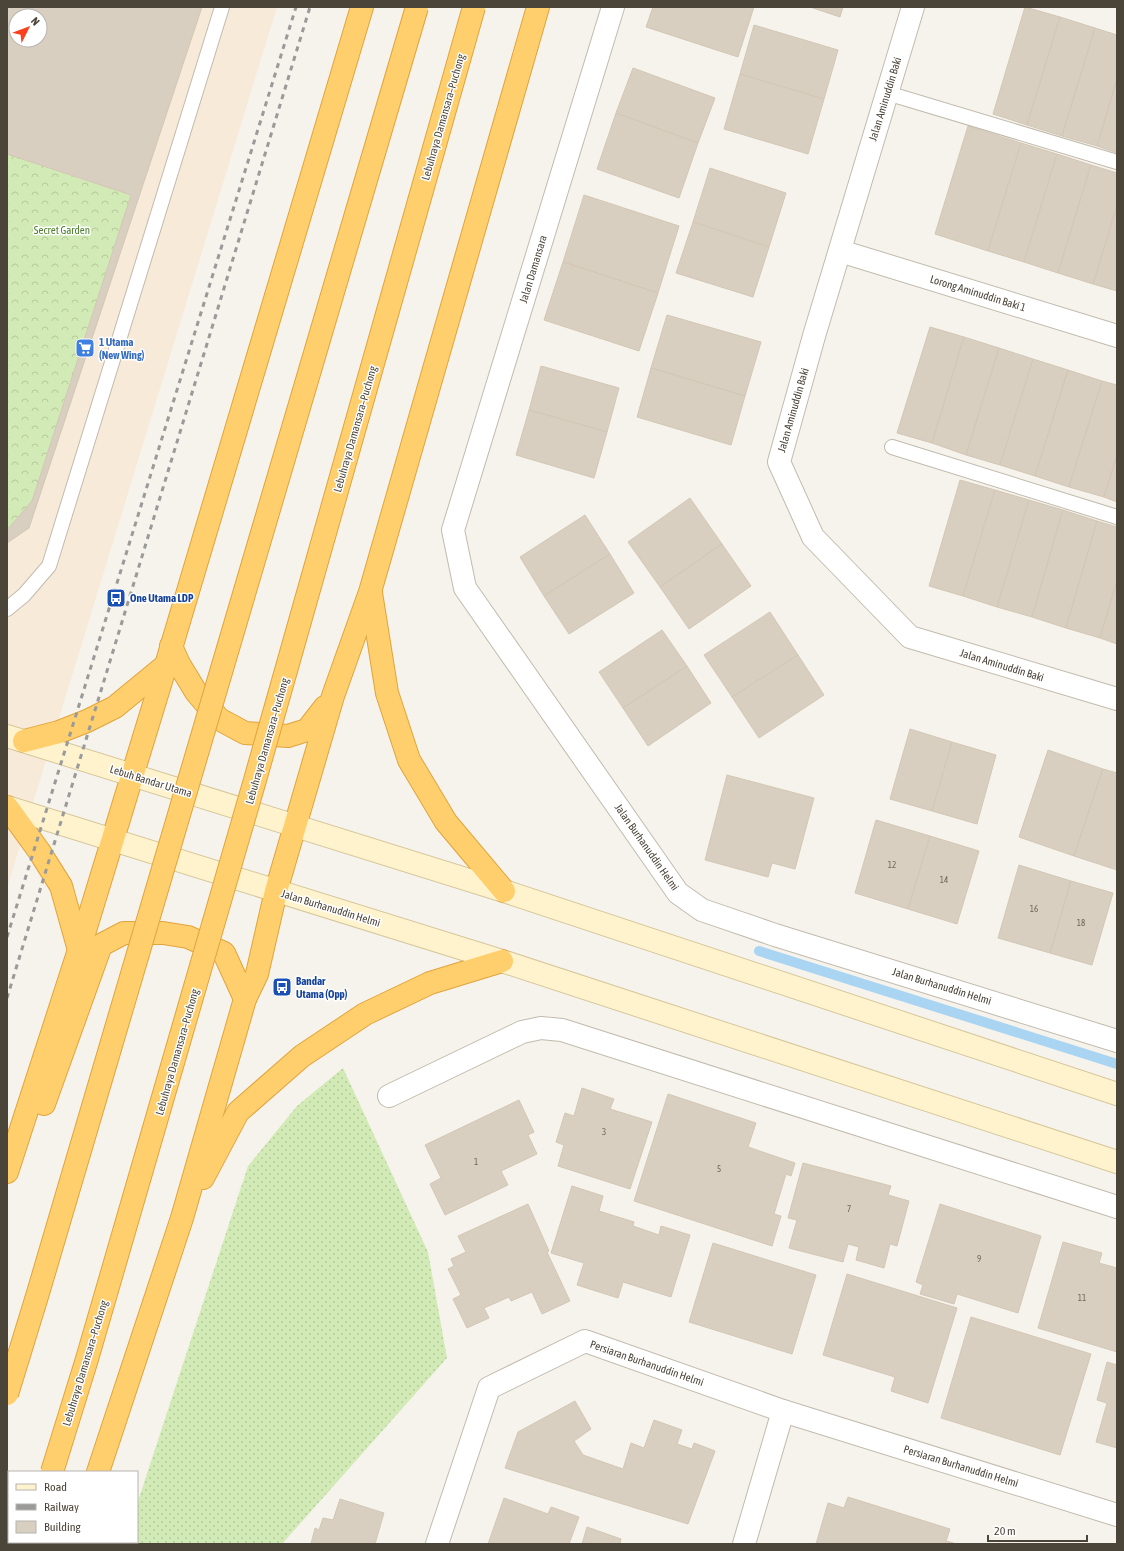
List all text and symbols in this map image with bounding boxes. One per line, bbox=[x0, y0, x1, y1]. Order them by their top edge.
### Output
north arrow bbox=[8, 8, 48, 48]
text: N bbox=[29, 15, 42, 28]
street label: Lebuhraya Damansara–Puchong bbox=[419, 52, 467, 182]
street label: Jalan Aminuddin Baki bbox=[867, 56, 903, 142]
park label: Secret Garden bbox=[34, 224, 90, 236]
street label: Jalan Damansara bbox=[517, 234, 549, 304]
street label: Lorong Aminuddin Baki 1 bbox=[929, 273, 1027, 313]
place label: 1 Utama (New Wing) bbox=[99, 336, 145, 361]
supermarket icon: 1 Utama (New Wing) bbox=[74, 337, 96, 359]
street label: Lebuhraya Damansara–Puchong bbox=[331, 364, 379, 494]
street label: Jalan Aminuddin Baki bbox=[775, 366, 811, 454]
bus stop icon: One Utama LDP bbox=[105, 587, 127, 609]
place label: One Utama LDP bbox=[130, 592, 194, 604]
street label: Jalan Aminuddin Baki bbox=[959, 647, 1045, 683]
street label: Lebuhraya Damansara–Puchong bbox=[243, 676, 291, 806]
street label: Lebuh Bandar Utama bbox=[109, 763, 193, 799]
street label: Jalan Burhanuddin Helmi bbox=[613, 801, 681, 893]
house number: 12 bbox=[888, 860, 896, 870]
house number: 14 bbox=[940, 875, 948, 885]
street label: Jalan Burhanuddin Helmi bbox=[280, 887, 382, 929]
house number: 16 bbox=[1030, 904, 1038, 914]
house number: 18 bbox=[1077, 918, 1085, 928]
street label: Jalan Burhanuddin Helmi bbox=[891, 965, 993, 1007]
place label: Bandar Utama (Opp) bbox=[296, 975, 348, 1000]
bus stop icon: Bandar Utama (Opp) bbox=[271, 976, 293, 998]
street label: Lebuhraya Damansara–Puchong bbox=[153, 987, 201, 1117]
house number: 3 bbox=[602, 1127, 606, 1137]
house number: 1 bbox=[474, 1157, 478, 1167]
house number: 5 bbox=[717, 1164, 721, 1174]
house number: 7 bbox=[847, 1204, 851, 1214]
house number: 9 bbox=[977, 1254, 981, 1264]
house number: 11 bbox=[1078, 1293, 1086, 1303]
street label: Lebuhraya Damansara–Puchong bbox=[60, 1298, 110, 1427]
street label: Persiaran Burhanuddin Helmi bbox=[589, 1338, 705, 1388]
street label: Persiaran Burhanuddin Helmi bbox=[902, 1443, 1020, 1489]
legend bbox=[8, 1471, 138, 1543]
text: Road bbox=[44, 1480, 67, 1494]
text: Railway bbox=[44, 1500, 79, 1514]
scale bar bbox=[988, 1517, 1087, 1543]
text: Building bbox=[44, 1520, 82, 1534]
text: 20 m bbox=[994, 1524, 1016, 1538]

